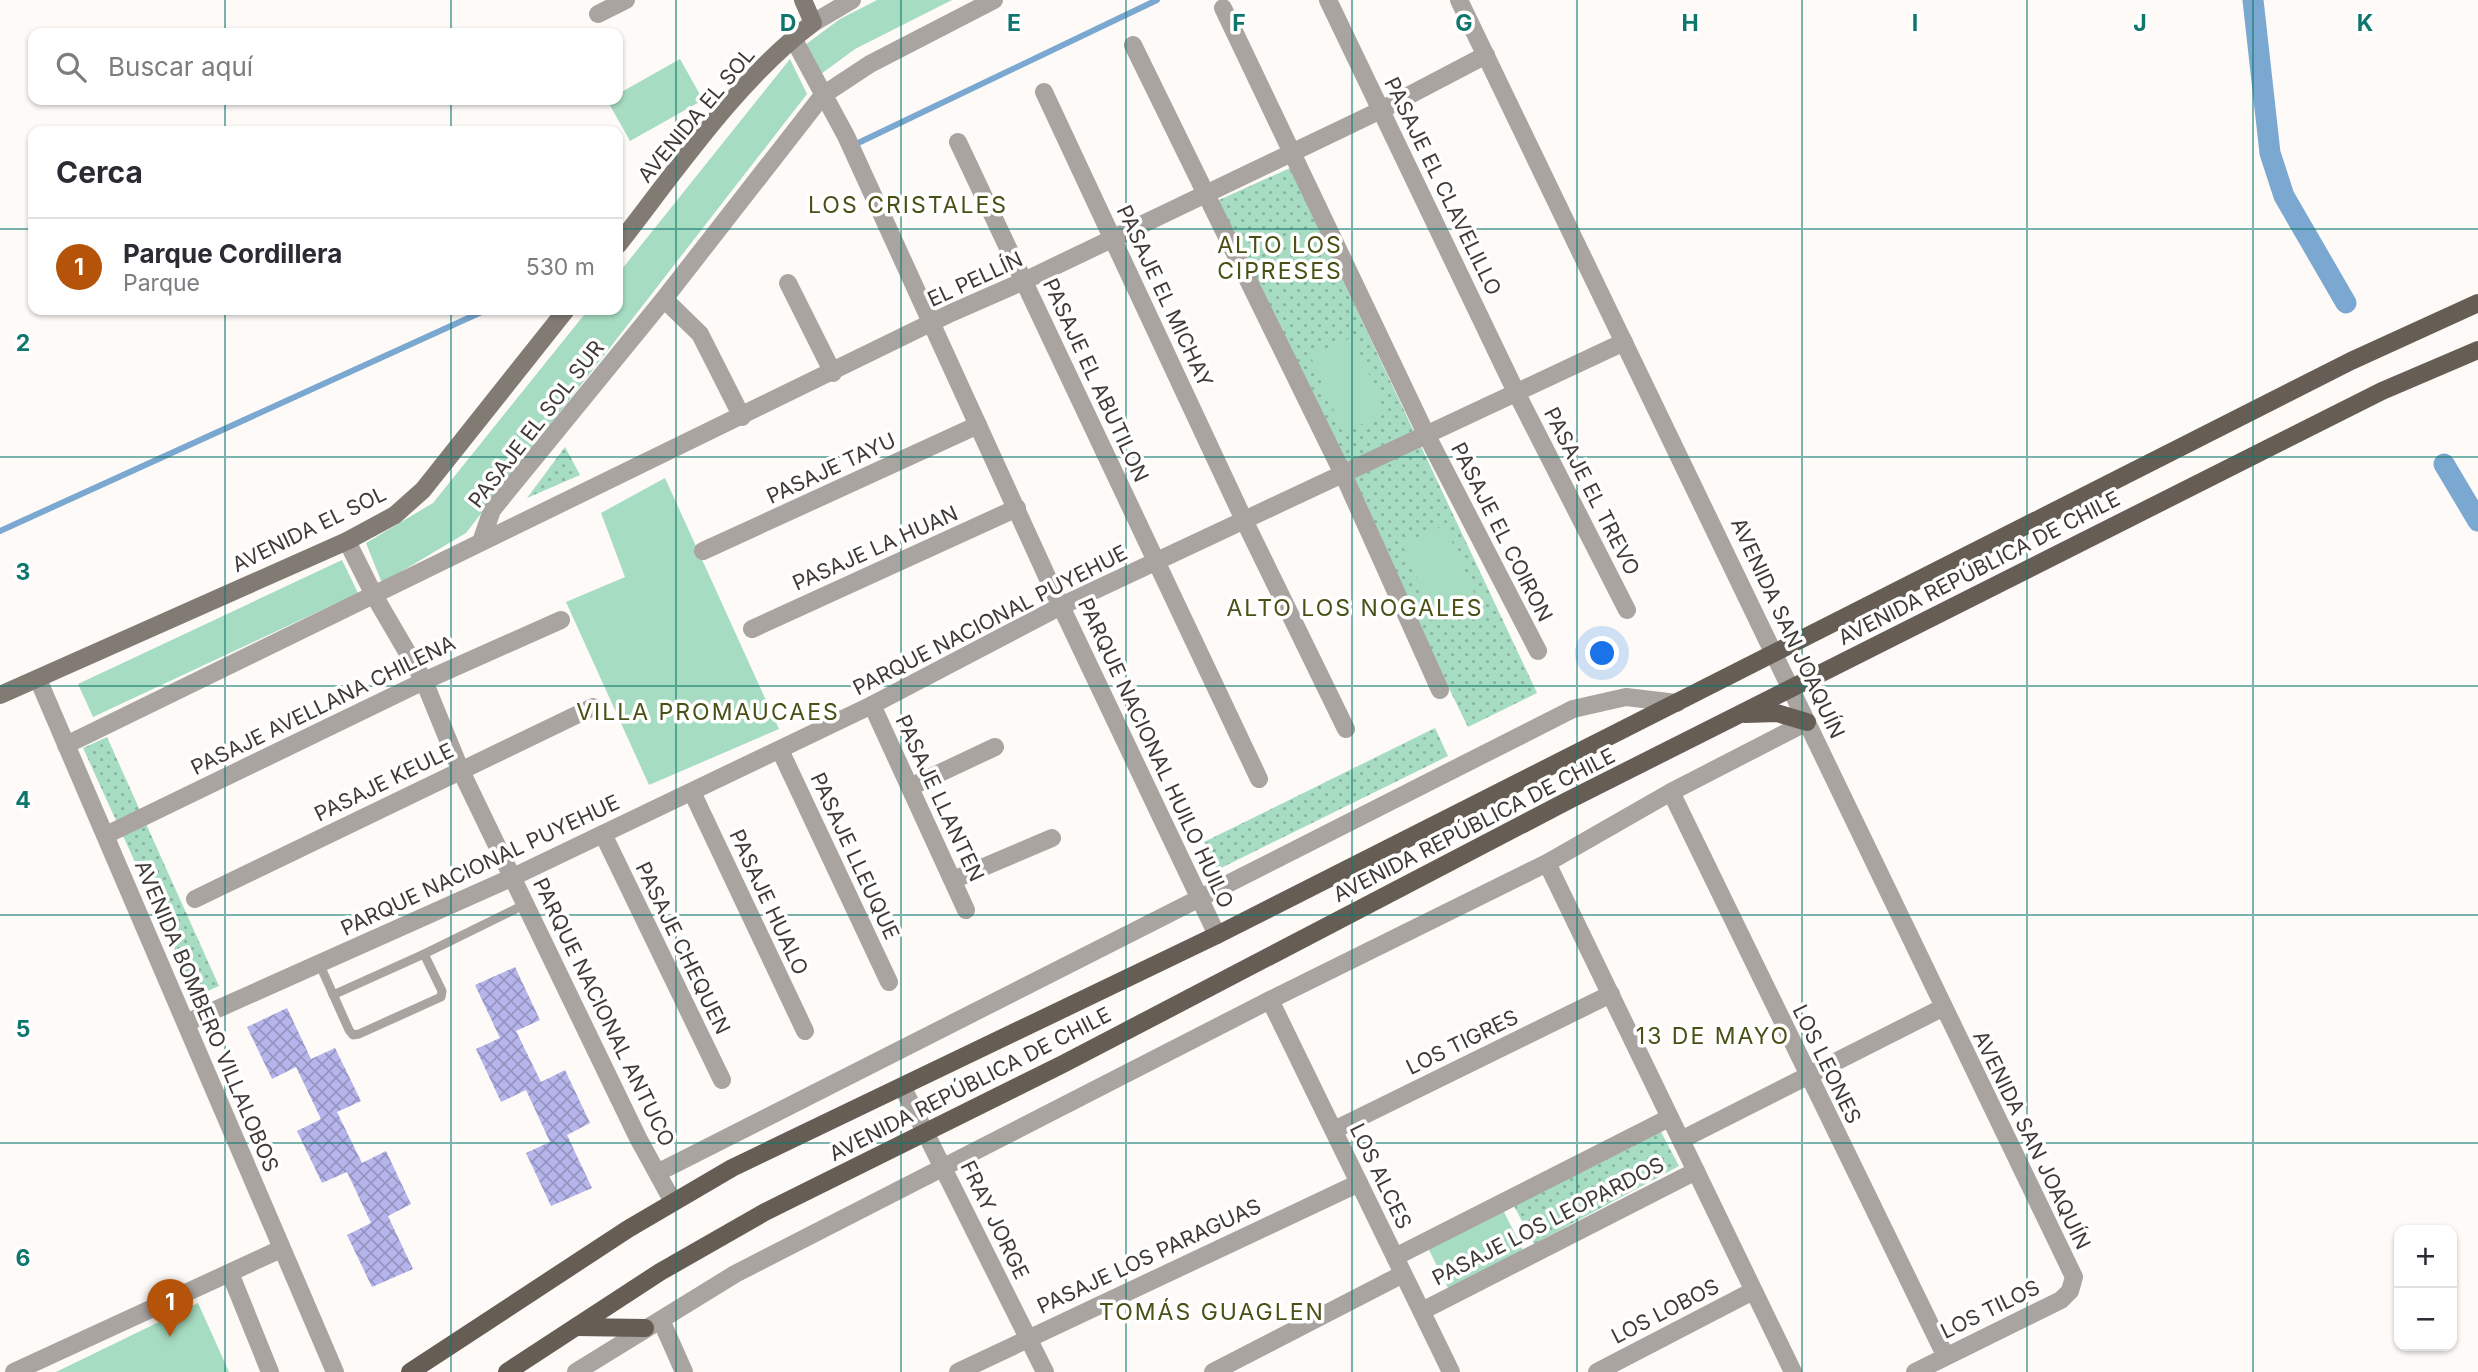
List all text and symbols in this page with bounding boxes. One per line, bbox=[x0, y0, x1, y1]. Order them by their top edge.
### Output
text: D bbox=[780, 9, 796, 37]
text: E bbox=[1007, 9, 1021, 37]
text: F bbox=[1232, 9, 1246, 37]
text: G bbox=[1455, 9, 1473, 37]
text: H bbox=[1681, 9, 1699, 37]
text: I bbox=[1912, 9, 1918, 37]
text: J bbox=[2133, 9, 2147, 37]
text: K bbox=[2357, 9, 2373, 37]
search box bbox=[28, 28, 623, 105]
street label: AVENIDA EL SOL bbox=[632, 43, 760, 187]
icon: search bbox=[52, 48, 90, 86]
text: Buscar aquí bbox=[108, 51, 253, 82]
street label: PASAJE EL CLAVELILLO bbox=[1379, 73, 1507, 299]
text: Cerca bbox=[56, 154, 143, 190]
district label: LOS CRISTALES bbox=[808, 191, 1008, 219]
street label: PASAJE EL MICHAY bbox=[1112, 201, 1218, 391]
district label: ALTO LOS CIPRESES bbox=[1217, 231, 1343, 285]
text: Parque Cordillera bbox=[123, 238, 342, 269]
street label: EL PELLÍN bbox=[923, 245, 1026, 312]
text: 1 bbox=[74, 253, 84, 281]
text: 530 m bbox=[526, 253, 595, 281]
text: Parque bbox=[123, 269, 200, 297]
street label: PASAJE EL ABUTILON bbox=[1038, 274, 1154, 486]
text: 2 bbox=[16, 329, 30, 357]
street label: PASAJE EL SOL SUR bbox=[463, 335, 609, 513]
street label: PASAJE EL TREVO bbox=[1539, 403, 1645, 579]
street label: PASAJE TAYU bbox=[763, 427, 899, 509]
street label: PASAJE EL COIRON bbox=[1446, 438, 1558, 626]
street label: AVENIDA EL SOL bbox=[228, 481, 390, 577]
street label: AVENIDA REPÚBLICA DE CHILE bbox=[1833, 485, 2124, 650]
street label: PASAJE LA HUAN bbox=[789, 500, 961, 596]
street label: AVENIDA SAN JOAQUÍN bbox=[1726, 513, 1851, 742]
street label: PARQUE NACIONAL PUYEHUE bbox=[849, 540, 1131, 700]
text: 3 bbox=[16, 558, 30, 586]
street label: PARQUE NACIONAL HUILO HUILO bbox=[1073, 594, 1239, 912]
district label: ALTO LOS NOGALES bbox=[1226, 594, 1484, 622]
street label: PASAJE AVELLANA CHILENA bbox=[187, 630, 459, 780]
your location bbox=[1585, 636, 1619, 670]
district label: VILLA PROMAUCAES bbox=[576, 698, 840, 726]
street label: PASAJE LLANTEN bbox=[890, 711, 990, 885]
street label: PASAJE KEULE bbox=[310, 738, 458, 826]
street label: AVENIDA REPÚBLICA DE CHILE bbox=[1328, 742, 1619, 907]
street label: PASAJE LLEUQUE bbox=[805, 769, 905, 943]
text: 4 bbox=[15, 786, 31, 814]
street label: PARQUE NACIONAL PUYEHUE bbox=[337, 789, 623, 941]
street label: PASAJE HUALO bbox=[724, 825, 814, 979]
street label: AVENIDA BOMBERO VILLALOBOS bbox=[130, 856, 284, 1176]
street label: PASAJE CHEQUEN bbox=[630, 858, 736, 1038]
street label: PARQUE NACIONAL ANTUCO bbox=[528, 874, 680, 1150]
street label: LOS LEONES bbox=[1787, 1000, 1867, 1128]
street label: AVENIDA REPÚBLICA DE CHILE bbox=[824, 1001, 1115, 1166]
street label: LOS TIGRES bbox=[1402, 1004, 1522, 1080]
text: 5 bbox=[16, 1015, 30, 1043]
district label: 13 DE MAYO bbox=[1636, 1022, 1790, 1050]
street label: AVENIDA SAN JOAQUÍN bbox=[1968, 1026, 2097, 1254]
street label: LOS ALCES bbox=[1345, 1119, 1417, 1233]
street label: PASAJE LOS LEOPARDOS bbox=[1428, 1152, 1668, 1290]
street label: FRAY JORGE bbox=[956, 1157, 1034, 1283]
street label: PASAJE LOS PARAGUAS bbox=[1033, 1193, 1265, 1319]
map controls bbox=[2394, 1225, 2457, 1351]
button: + bbox=[2394, 1225, 2457, 1288]
text: 6 bbox=[16, 1244, 30, 1272]
street label: LOS LOBOS bbox=[1607, 1273, 1723, 1349]
street label: LOS TILOS bbox=[1937, 1274, 2043, 1344]
pin: 1 bbox=[147, 1279, 193, 1337]
button: − bbox=[2394, 1288, 2457, 1351]
district label: TOMÁS GUAGLEN bbox=[1099, 1298, 1325, 1326]

